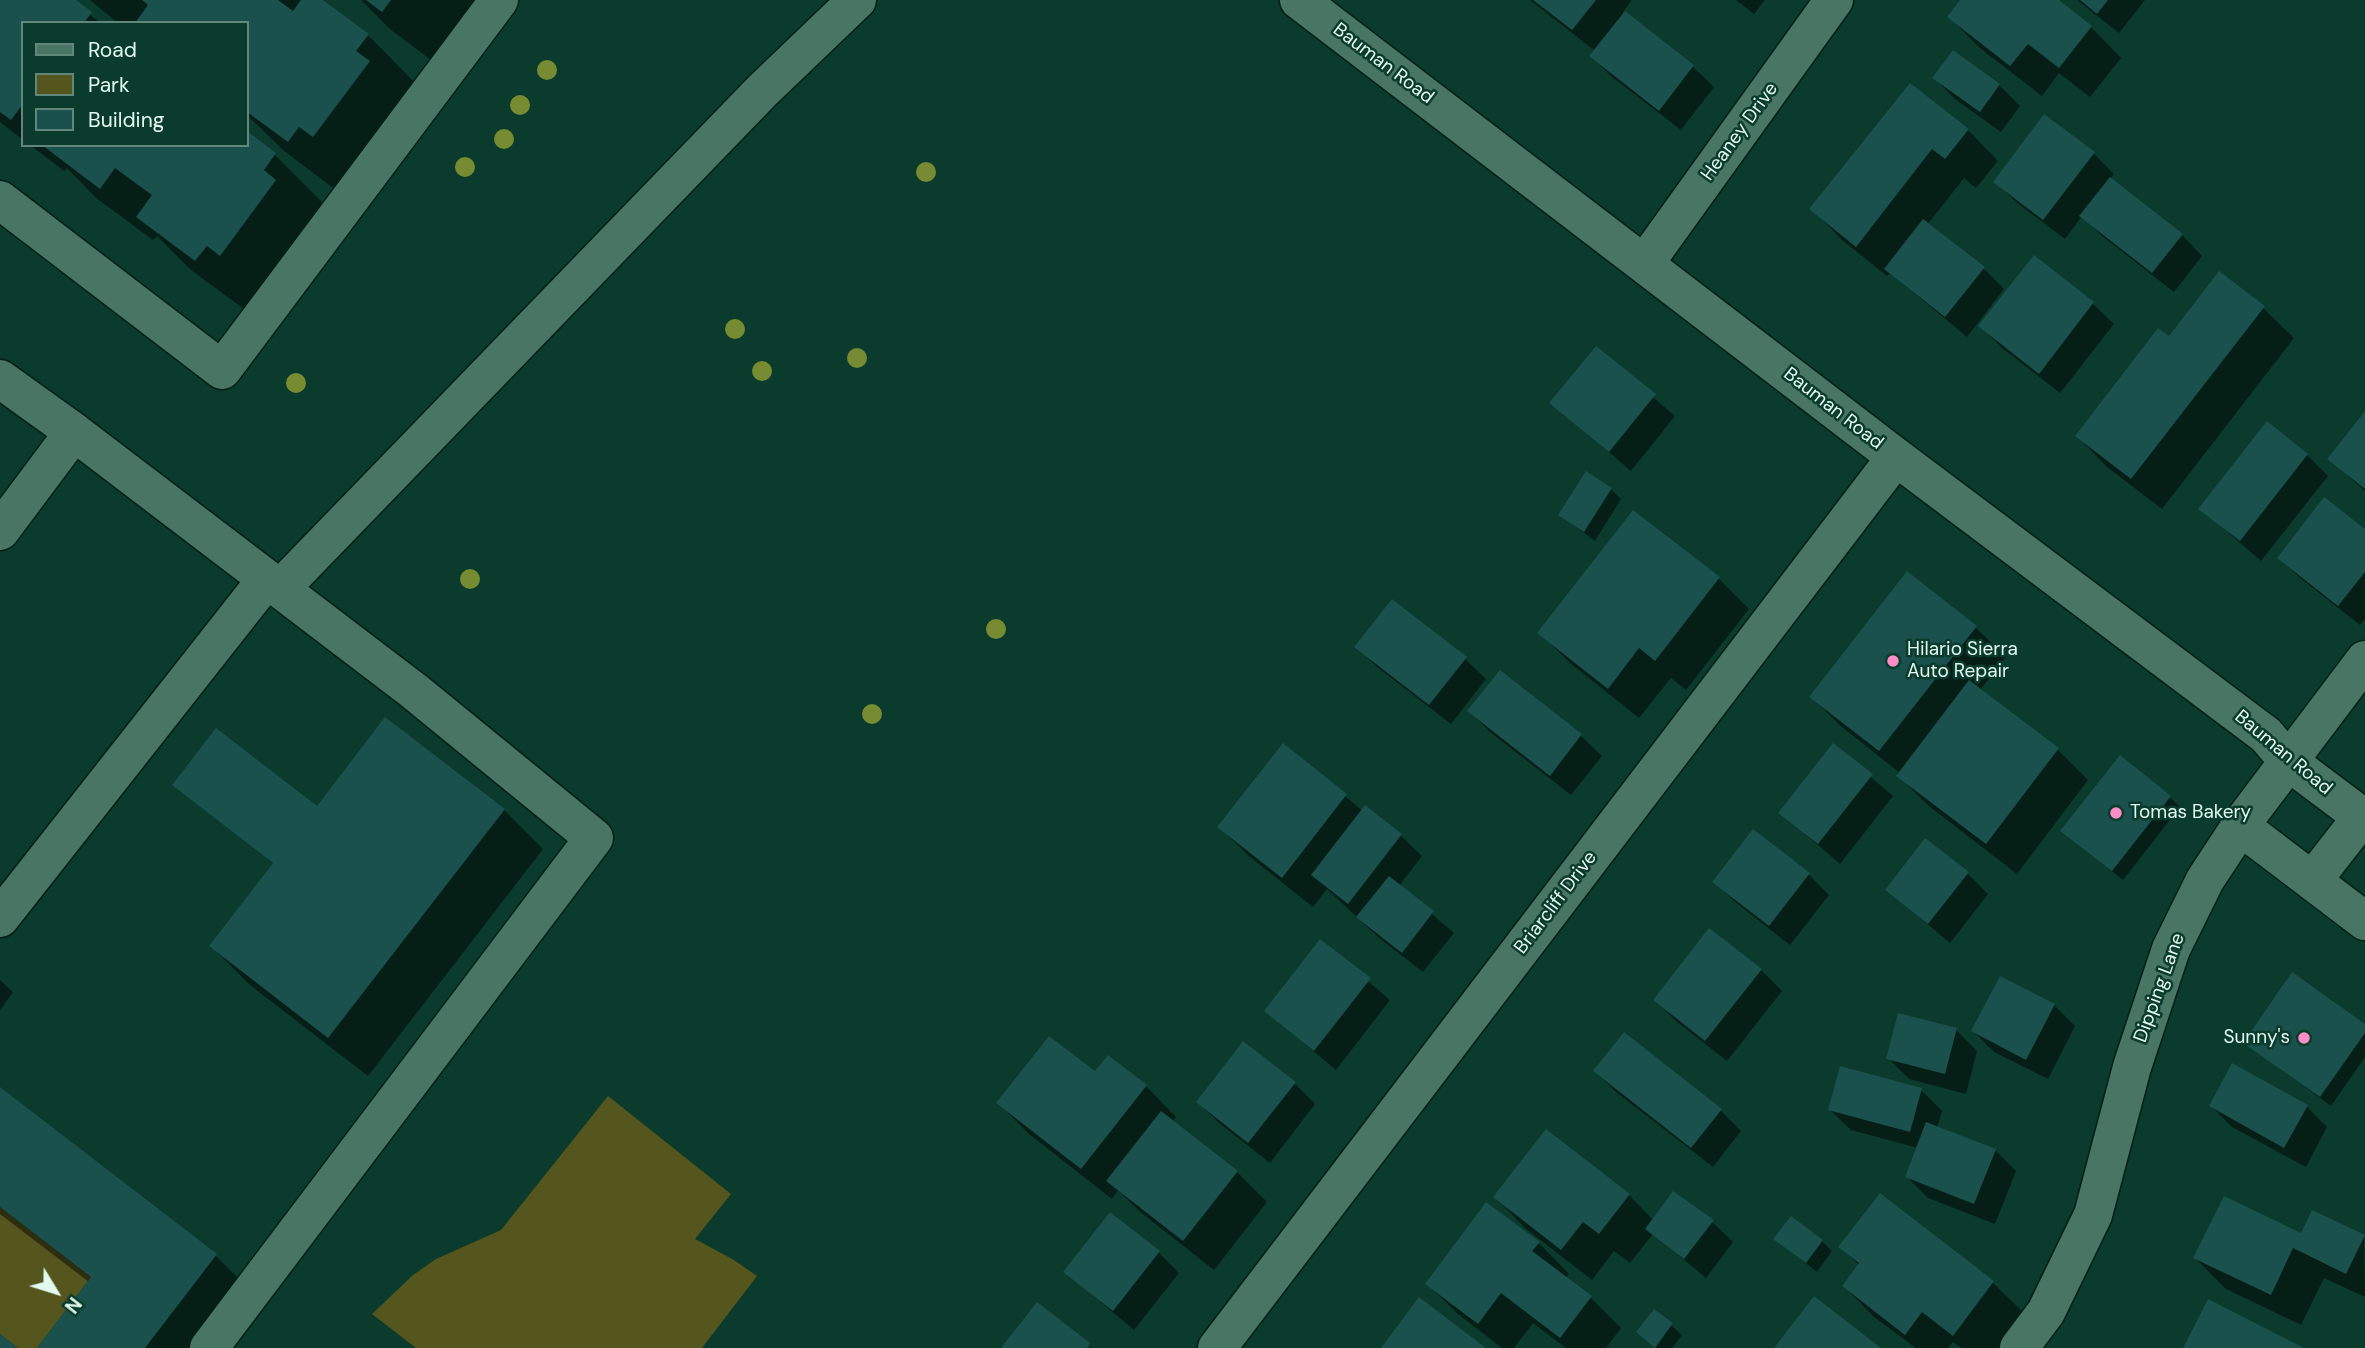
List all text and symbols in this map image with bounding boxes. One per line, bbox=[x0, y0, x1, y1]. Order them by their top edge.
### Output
street label: Bauman Road bbox=[1328, 19, 1438, 109]
legend bbox=[21, 21, 248, 147]
text: Road bbox=[88, 36, 137, 64]
text: Park bbox=[88, 71, 129, 99]
street label: Heaney Drive bbox=[1697, 78, 1783, 186]
text: Building bbox=[88, 106, 164, 134]
street label: Bauman Road bbox=[1779, 363, 1887, 455]
place label: Hilario Sierra Auto Repair bbox=[1907, 639, 2018, 683]
marker: Hilario Sierra Auto Repair bbox=[1885, 653, 1901, 669]
street label: Bauman Road bbox=[2230, 706, 2336, 800]
place label: Tomas Bakery bbox=[2130, 802, 2251, 824]
marker: Tomas Bakery bbox=[2108, 805, 2124, 821]
street label: Briarcliff Drive bbox=[1510, 847, 1602, 959]
street label: Dipping Lane bbox=[2130, 930, 2190, 1046]
place label: Sunny's bbox=[2223, 1027, 2290, 1049]
marker: Sunny's bbox=[2296, 1030, 2312, 1046]
north arrow bbox=[21, 1257, 91, 1327]
text: N bbox=[59, 1292, 87, 1318]

